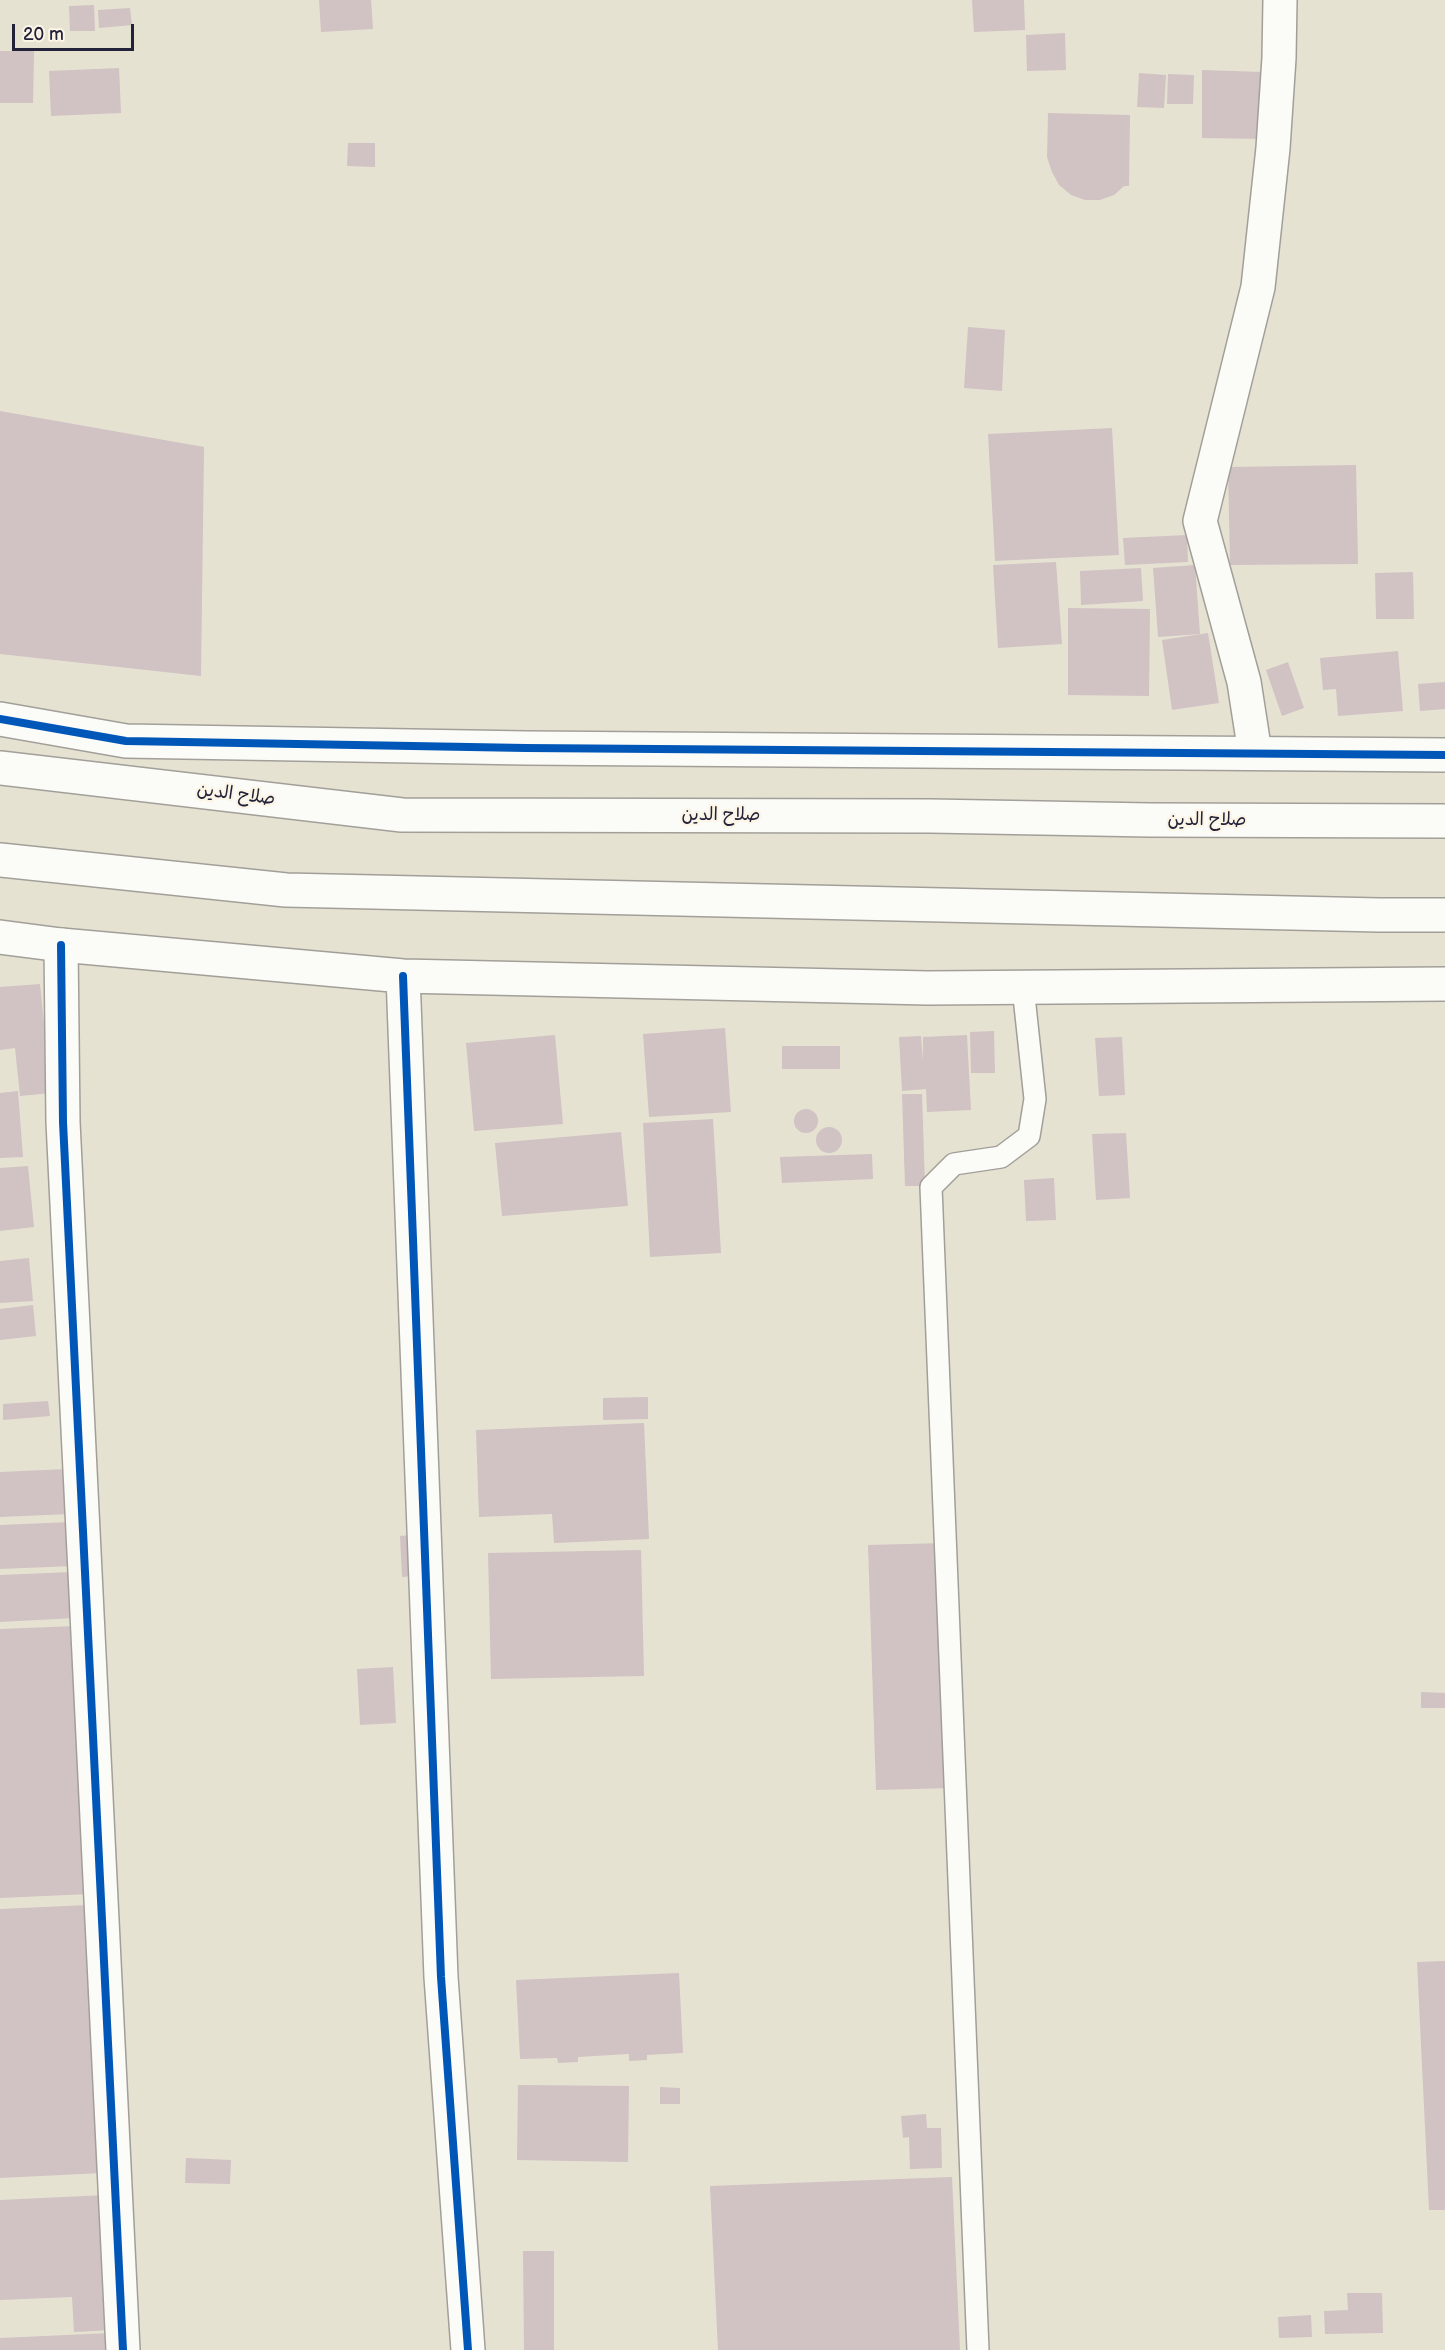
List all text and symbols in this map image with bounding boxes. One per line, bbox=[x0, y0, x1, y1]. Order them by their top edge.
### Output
scale bar bbox=[15, 12, 136, 50]
text: 20 m bbox=[23, 24, 64, 45]
street label: صلاح الدين bbox=[196, 779, 276, 811]
street label: صلاح الدين bbox=[682, 804, 760, 826]
street label: صلاح الدين bbox=[1168, 809, 1246, 831]

